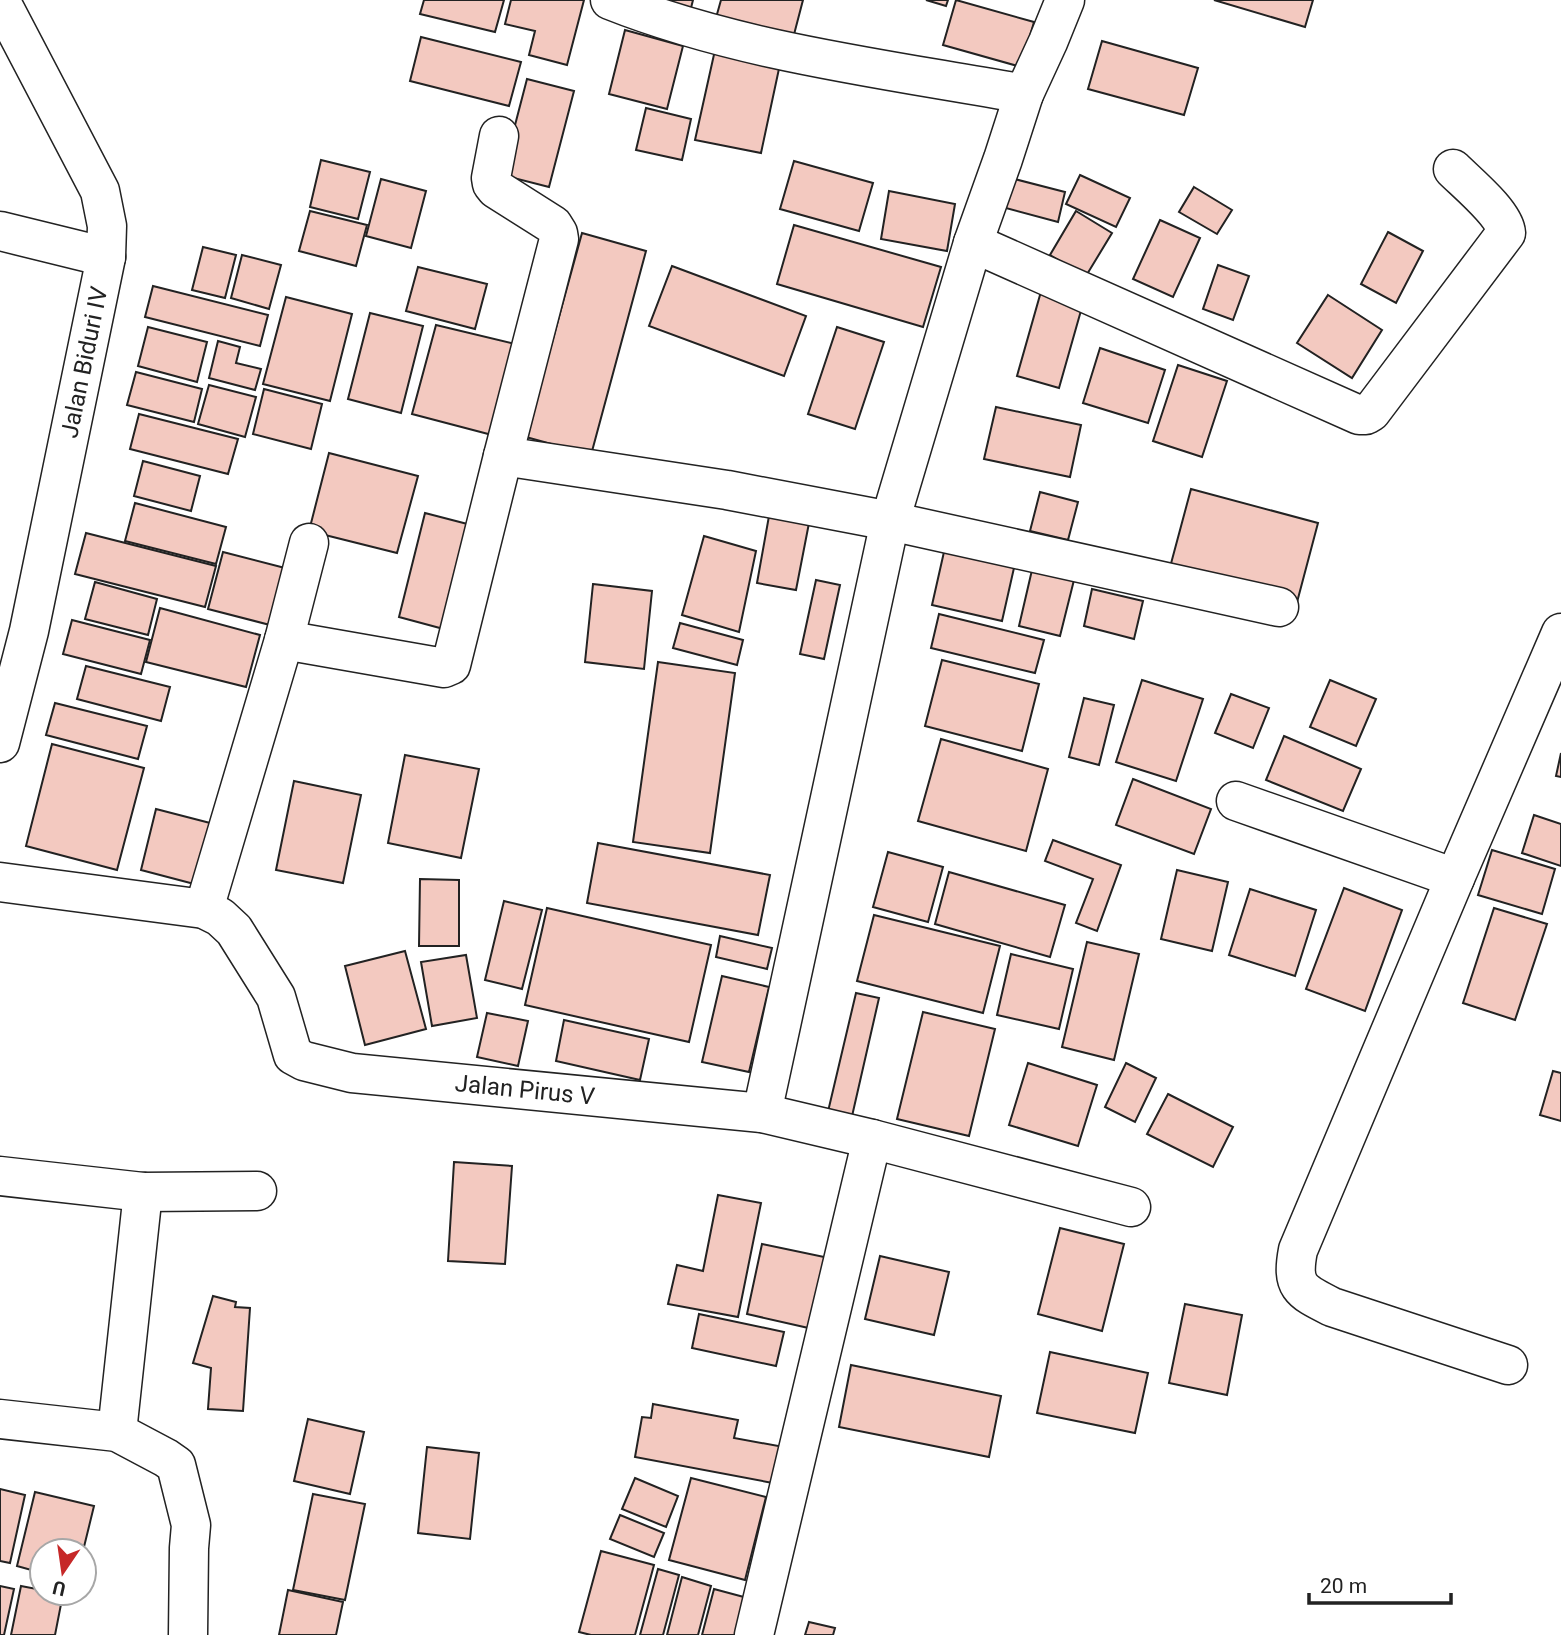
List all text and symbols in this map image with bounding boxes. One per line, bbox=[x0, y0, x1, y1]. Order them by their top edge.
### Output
street label: Jalan Biduri IV bbox=[55, 284, 114, 440]
street label: Jalan Pirus V bbox=[454, 1069, 596, 1111]
north arrow bbox=[28, 1537, 98, 1607]
scale bar bbox=[1309, 1562, 1451, 1606]
text: 20 m bbox=[1320, 1574, 1367, 1598]
text: U bbox=[51, 1575, 68, 1601]

